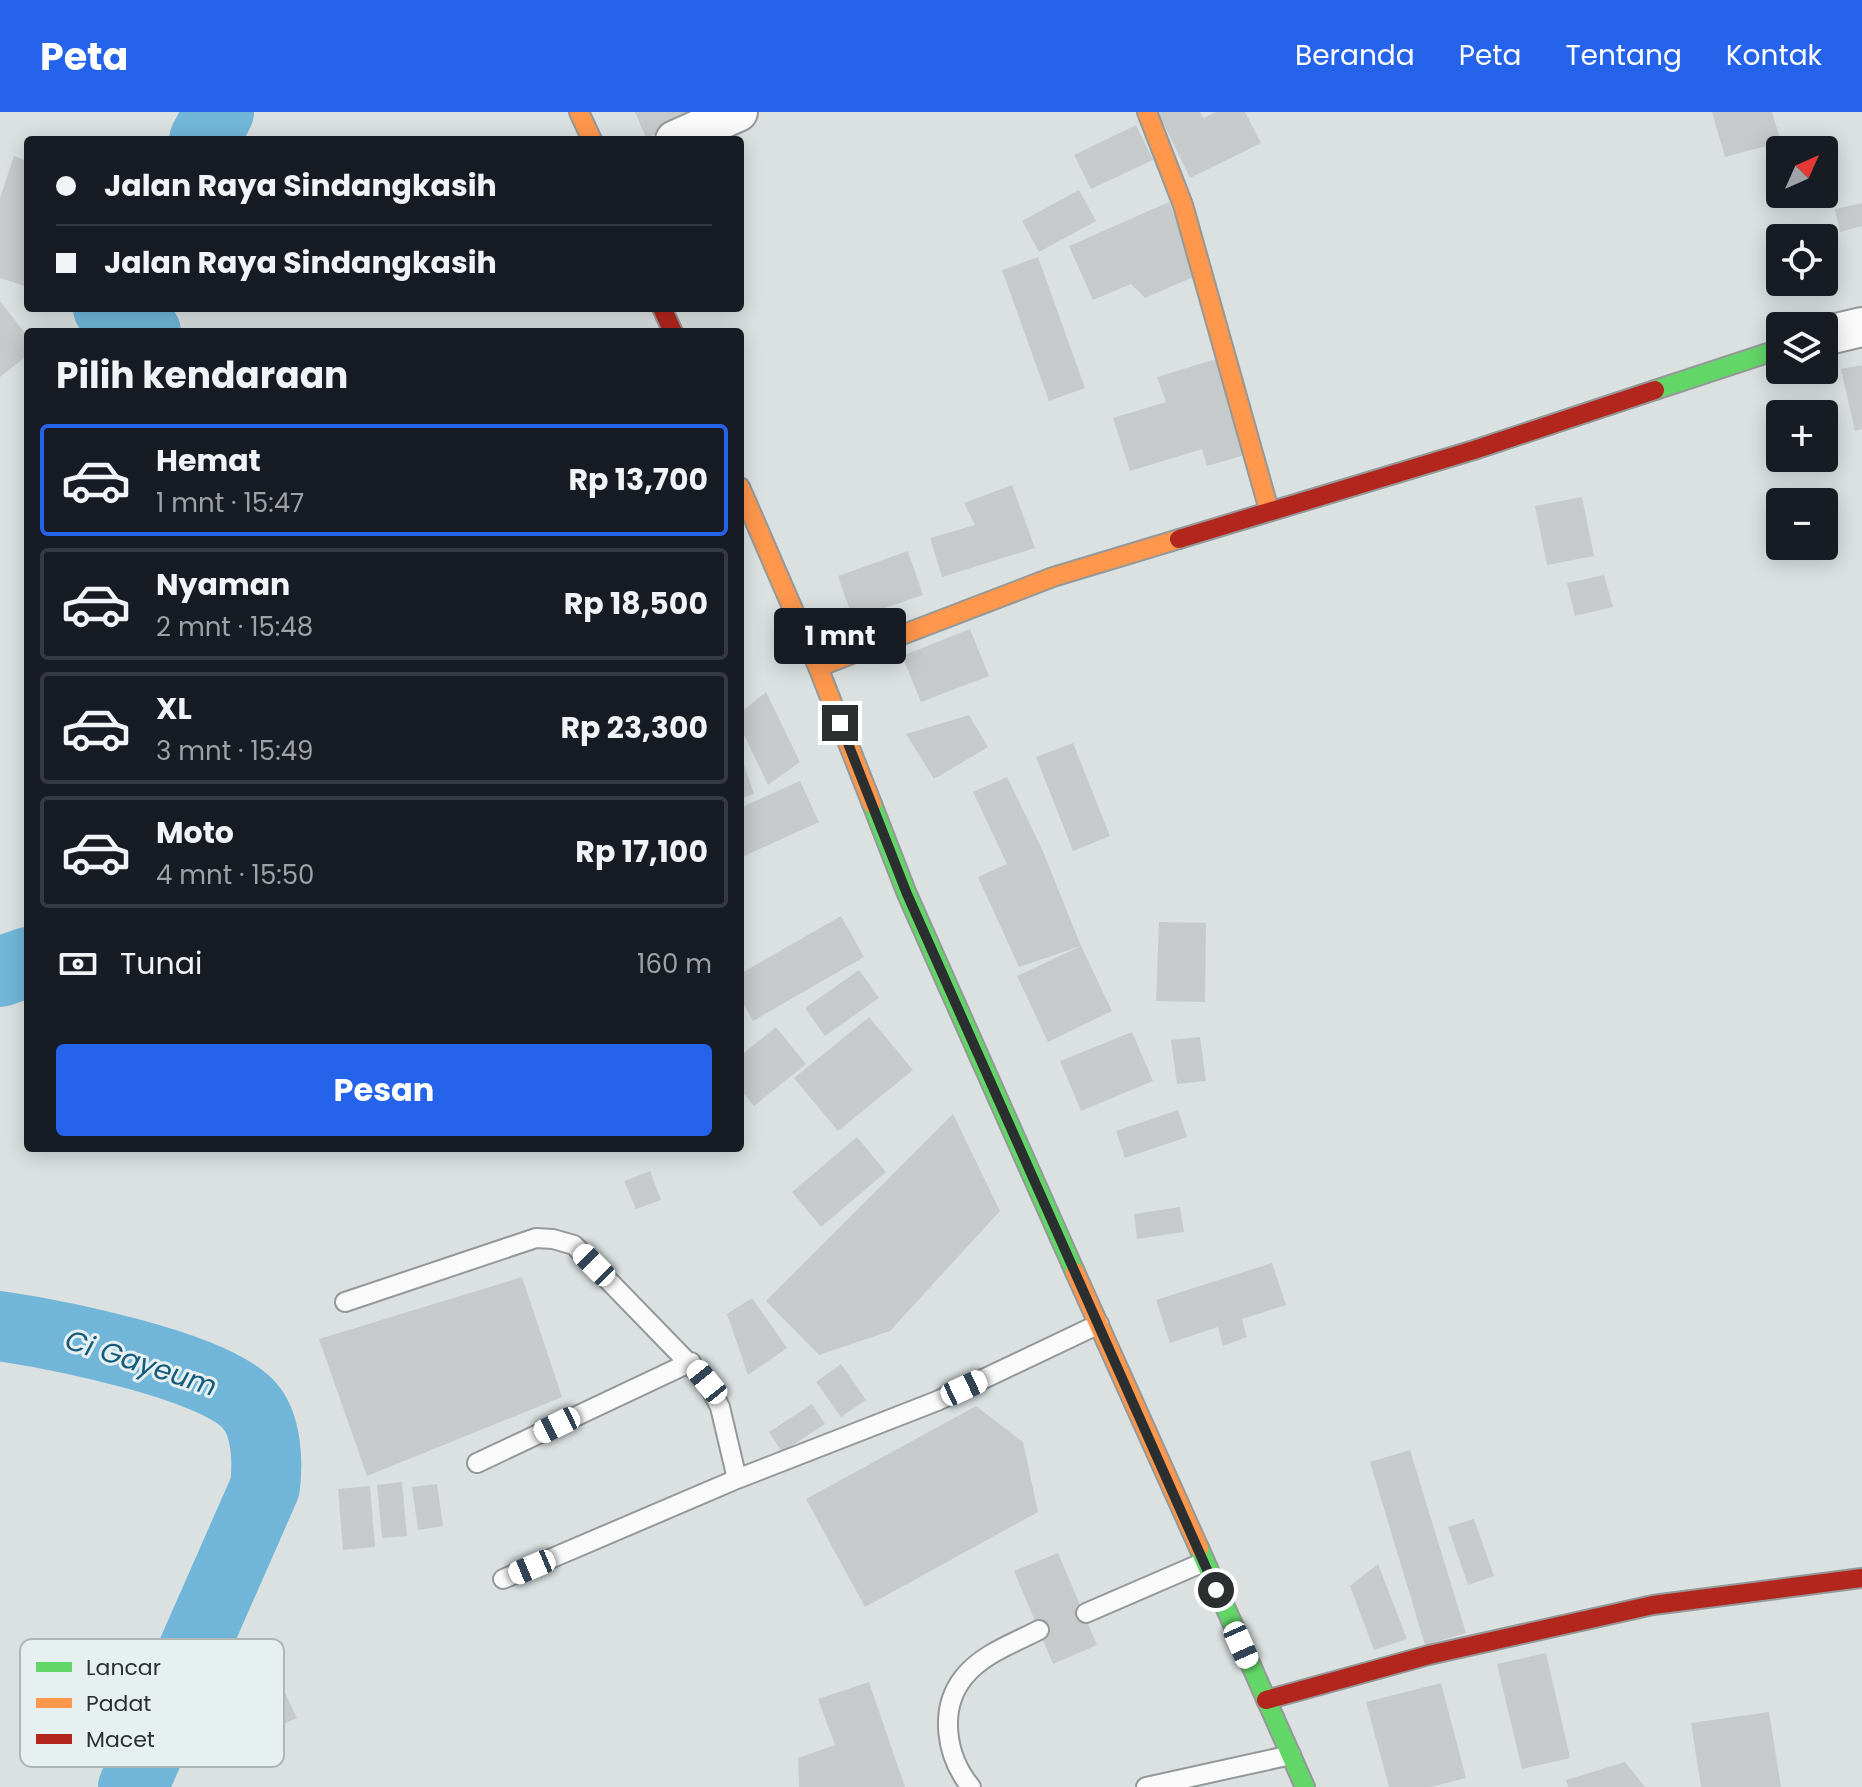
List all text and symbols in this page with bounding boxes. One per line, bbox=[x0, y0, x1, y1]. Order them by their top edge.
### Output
text: Peta bbox=[40, 30, 128, 83]
text: Beranda bbox=[1295, 36, 1415, 75]
text: Peta bbox=[1459, 36, 1521, 75]
text: Tentang bbox=[1565, 36, 1682, 75]
text: Kontak bbox=[1726, 36, 1822, 75]
north arrow bbox=[1766, 136, 1838, 208]
map controls bbox=[1766, 136, 1838, 560]
text: Jalan Raya Sindangkasih bbox=[104, 164, 497, 207]
button: locate bbox=[1766, 224, 1838, 296]
text: Jalan Raya Sindangkasih bbox=[104, 241, 497, 284]
button: layers bbox=[1766, 312, 1838, 384]
text: Pilih kendaraan bbox=[56, 350, 348, 401]
button: + bbox=[1766, 400, 1838, 472]
text: Hemat bbox=[156, 439, 261, 482]
icon: car bbox=[60, 444, 132, 516]
text: Rp 13,700 bbox=[569, 458, 708, 501]
text: 1 mnt · 15:47 bbox=[156, 485, 304, 521]
button: − bbox=[1766, 488, 1838, 560]
text: Nyaman bbox=[156, 563, 290, 606]
icon: car bbox=[60, 568, 132, 640]
text: Rp 18,500 bbox=[564, 582, 708, 625]
callout: 1 mnt bbox=[774, 607, 906, 663]
text: 2 mnt · 15:48 bbox=[156, 609, 313, 645]
text: 1 mnt bbox=[805, 618, 875, 654]
text: XL bbox=[156, 687, 192, 730]
icon: car bbox=[60, 692, 132, 764]
route end bbox=[822, 705, 858, 741]
text: Rp 23,300 bbox=[561, 706, 708, 749]
text: 3 mnt · 15:49 bbox=[156, 733, 313, 769]
text: Moto bbox=[156, 811, 234, 854]
icon: car bbox=[60, 816, 132, 888]
text: Rp 17,100 bbox=[575, 830, 708, 873]
text: 4 mnt · 15:50 bbox=[156, 857, 314, 893]
icon: cash bbox=[56, 942, 100, 986]
text: Tunai bbox=[120, 942, 202, 985]
text: 160 m bbox=[637, 946, 712, 982]
button: Pesan bbox=[56, 1044, 712, 1136]
car bbox=[569, 1240, 619, 1290]
water label: Ci Gayeum bbox=[60, 1320, 222, 1406]
car bbox=[683, 1356, 731, 1408]
car bbox=[937, 1367, 991, 1409]
car bbox=[530, 1404, 584, 1446]
car bbox=[505, 1547, 559, 1587]
route start bbox=[1198, 1572, 1234, 1608]
car bbox=[1220, 1618, 1262, 1672]
legend bbox=[20, 1639, 284, 1767]
text: Lancar bbox=[86, 1652, 161, 1683]
text: Padat bbox=[86, 1688, 151, 1719]
text: Macet bbox=[86, 1724, 155, 1755]

